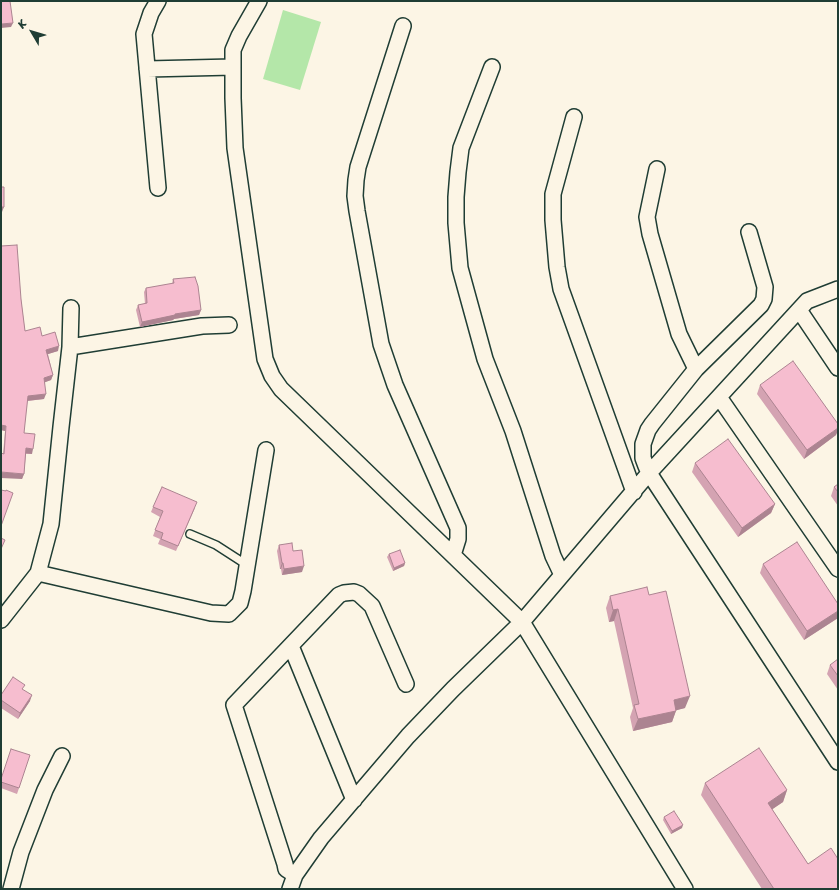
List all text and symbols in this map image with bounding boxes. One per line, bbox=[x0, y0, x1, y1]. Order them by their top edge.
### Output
north arrow bbox=[12, 12, 52, 52]
text: K bbox=[13, 16, 32, 33]

